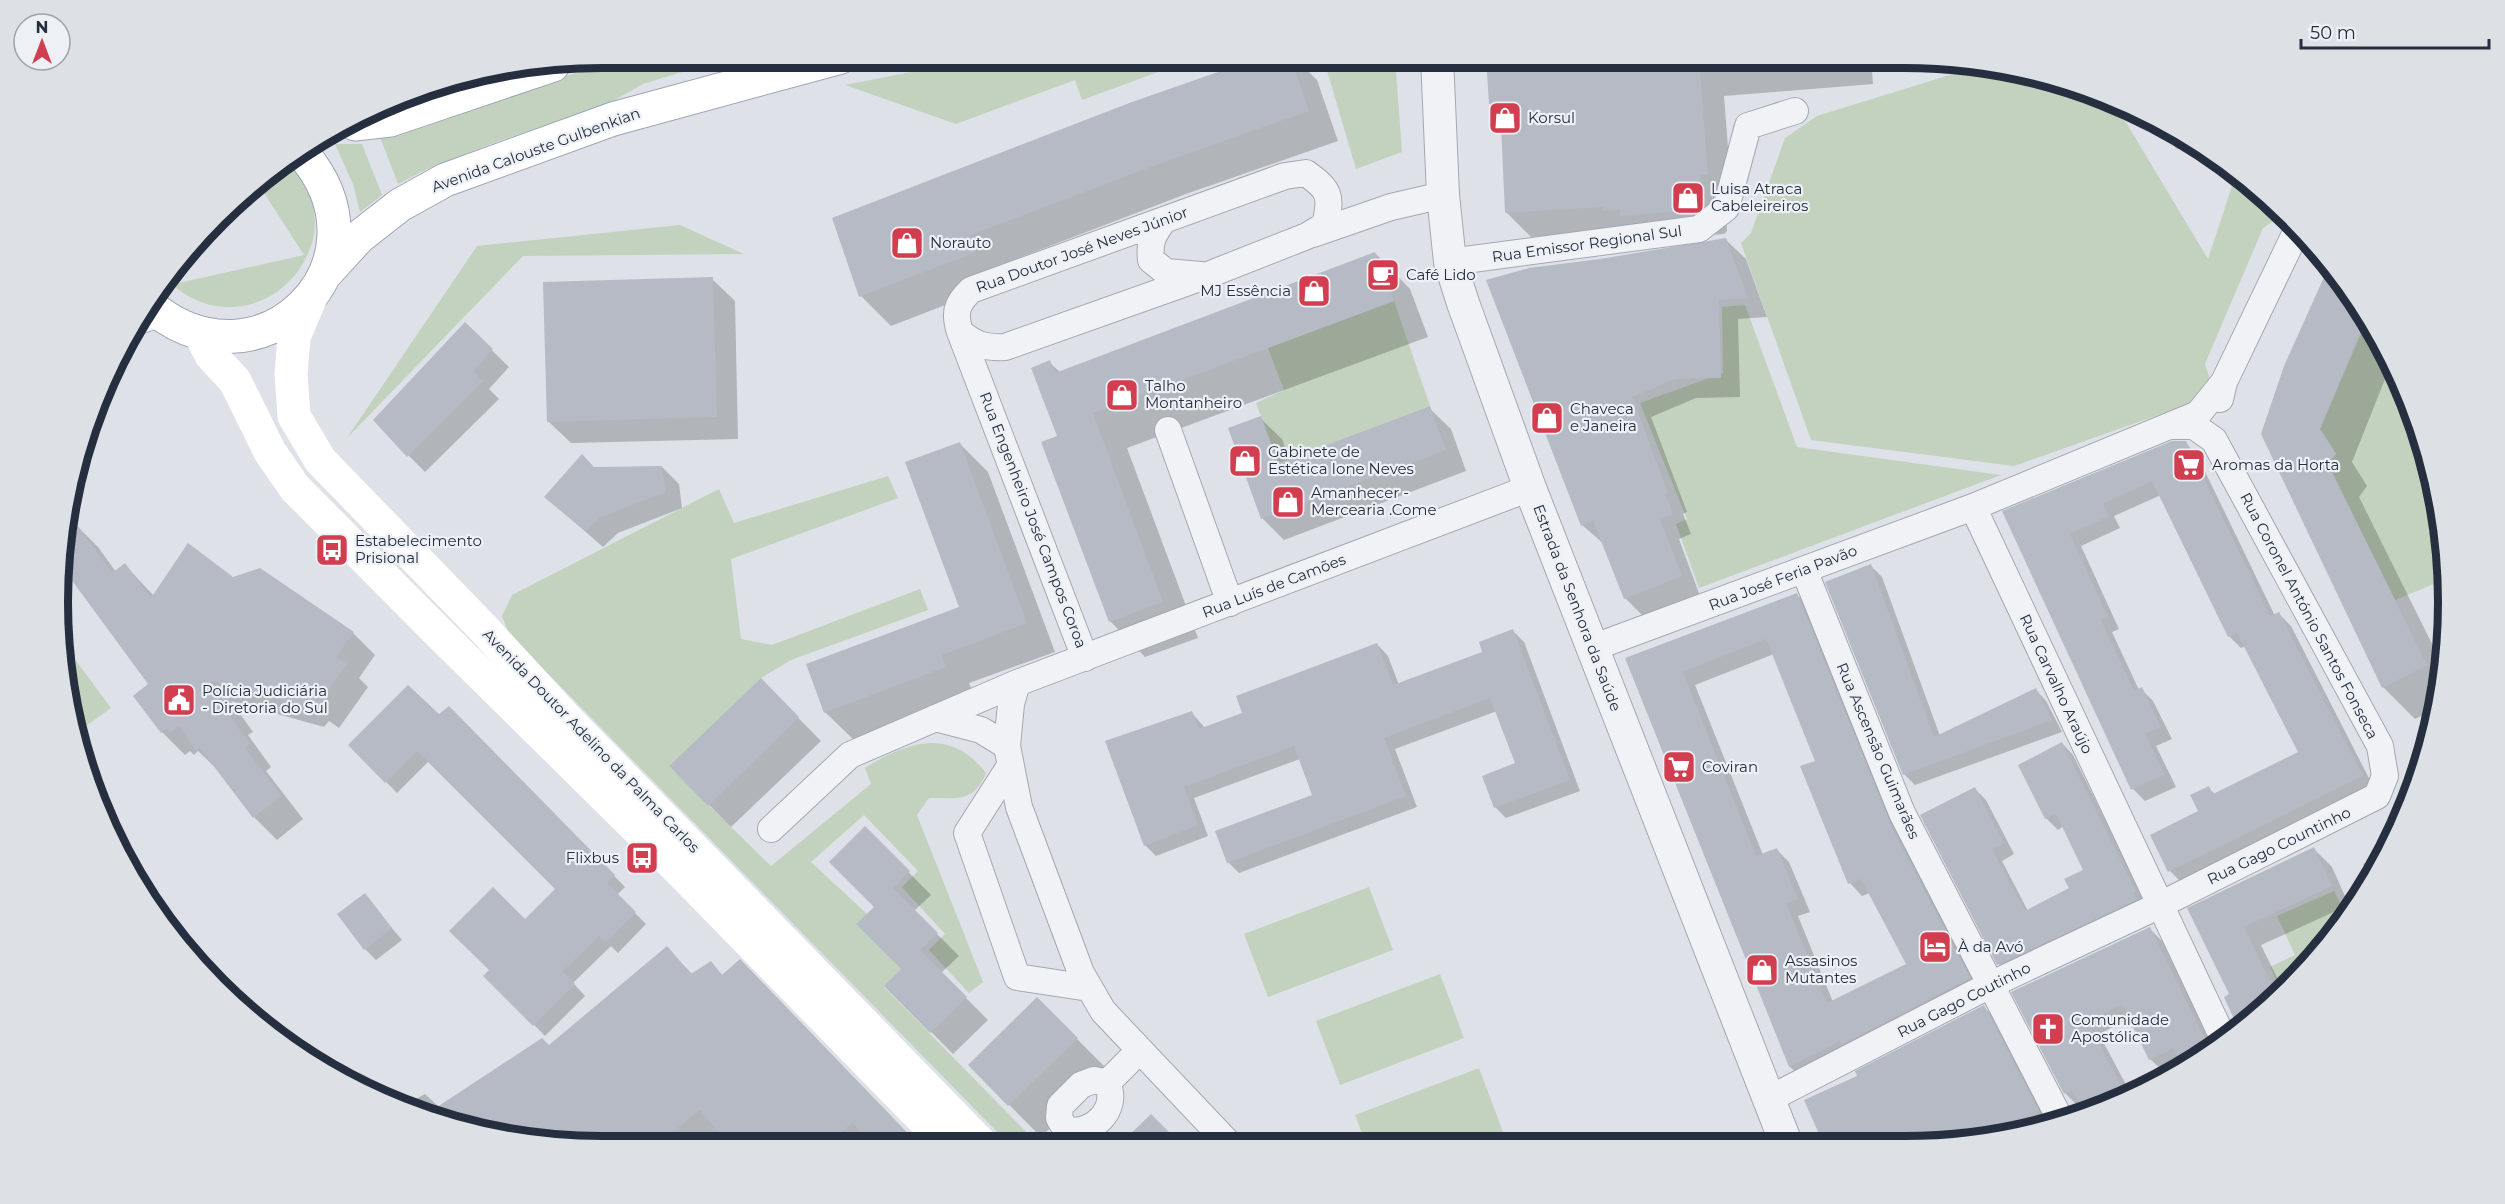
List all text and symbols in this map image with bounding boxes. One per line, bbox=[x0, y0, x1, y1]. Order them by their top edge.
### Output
north arrow bbox=[12, 12, 72, 72]
scale bar bbox=[2301, 12, 2488, 50]
text: N bbox=[36, 18, 48, 37]
text: 50 m bbox=[2310, 22, 2356, 44]
shop icon: Korsul bbox=[1487, 100, 1523, 136]
street label: Avenida Calouste Gulbenkian bbox=[429, 103, 643, 196]
place label: Korsul bbox=[1528, 108, 1575, 127]
place label: Luisa Atraca Cabeleireiros bbox=[1711, 179, 1808, 215]
shop icon: Luisa Atraca Cabeleireiros bbox=[1670, 180, 1706, 216]
street label: Rua Doutor José Neves Júnior bbox=[973, 202, 1191, 297]
street label: Rua Emissor Regional Sul bbox=[1491, 221, 1683, 266]
shop icon: Norauto bbox=[889, 225, 925, 261]
place label: Norauto bbox=[930, 233, 991, 252]
cafe icon: Café Lido bbox=[1365, 257, 1401, 293]
place label: Café Lido bbox=[1406, 265, 1476, 284]
shop icon: MJ Essência bbox=[1296, 273, 1332, 309]
place label: MJ Essência bbox=[1200, 281, 1291, 300]
place label: Talho Montanheiro bbox=[1145, 376, 1242, 412]
shop icon: Talho Montanheiro bbox=[1104, 377, 1140, 413]
street label: Rua Engenheiro José Campos Coroa bbox=[976, 389, 1091, 651]
place label: Chaveca e Janeira bbox=[1570, 399, 1637, 435]
shop icon: Chaveca e Janeira bbox=[1529, 400, 1565, 436]
place label: Gabinete de Estética Ione Neves bbox=[1268, 442, 1414, 478]
shop icon: Gabinete de Estética Ione Neves bbox=[1227, 443, 1263, 479]
supermarket icon: Aromas da Horta bbox=[2171, 447, 2207, 483]
place label: Aromas da Horta bbox=[2212, 455, 2339, 474]
place label: Amanhecer - Mercearia .Come bbox=[1311, 483, 1436, 519]
shop icon: Amanhecer - Mercearia .Come bbox=[1270, 484, 1306, 520]
street label: Rua Coronel António Santos Fonseca bbox=[2236, 489, 2383, 742]
street label: Estrada da Senhora da Saúde bbox=[1529, 502, 1626, 714]
place label: Estabelecimento Prisional bbox=[355, 531, 482, 567]
bus stop icon: Estabelecimento Prisional bbox=[314, 532, 350, 568]
street label: Rua José Feria Pavão bbox=[1706, 540, 1860, 615]
street label: Rua Luís de Camões bbox=[1199, 549, 1348, 622]
street label: Rua Carvalho Araújo bbox=[2016, 611, 2097, 757]
street label: Avenida Doutor Adelino da Palma Carlos bbox=[479, 625, 704, 857]
street label: Rua Ascensão Guimarães bbox=[1833, 660, 1924, 842]
place label: Polícia Judiciária - Diretoria do Sul bbox=[202, 681, 328, 717]
public building icon: Polícia Judiciária - Diretoria do Sul bbox=[161, 682, 197, 718]
supermarket icon: Coviran bbox=[1661, 749, 1697, 785]
place label: Coviran bbox=[1702, 757, 1758, 776]
street label: Rua Gago Countinho bbox=[2204, 802, 2354, 889]
bus stop icon: Flixbus bbox=[624, 840, 660, 876]
place label: Flixbus bbox=[566, 848, 619, 867]
hotel icon: À da Avó bbox=[1917, 929, 1953, 965]
place label: À da Avó bbox=[1958, 937, 2023, 956]
place label: Assasinos Mutantes bbox=[1785, 951, 1857, 987]
shop icon: Assasinos Mutantes bbox=[1744, 952, 1780, 988]
street label: Rua Gago Coutinho bbox=[1894, 958, 2034, 1041]
place label: Comunidade Apostólica bbox=[2071, 1010, 2169, 1046]
church icon: Comunidade Apostólica bbox=[2030, 1011, 2066, 1047]

